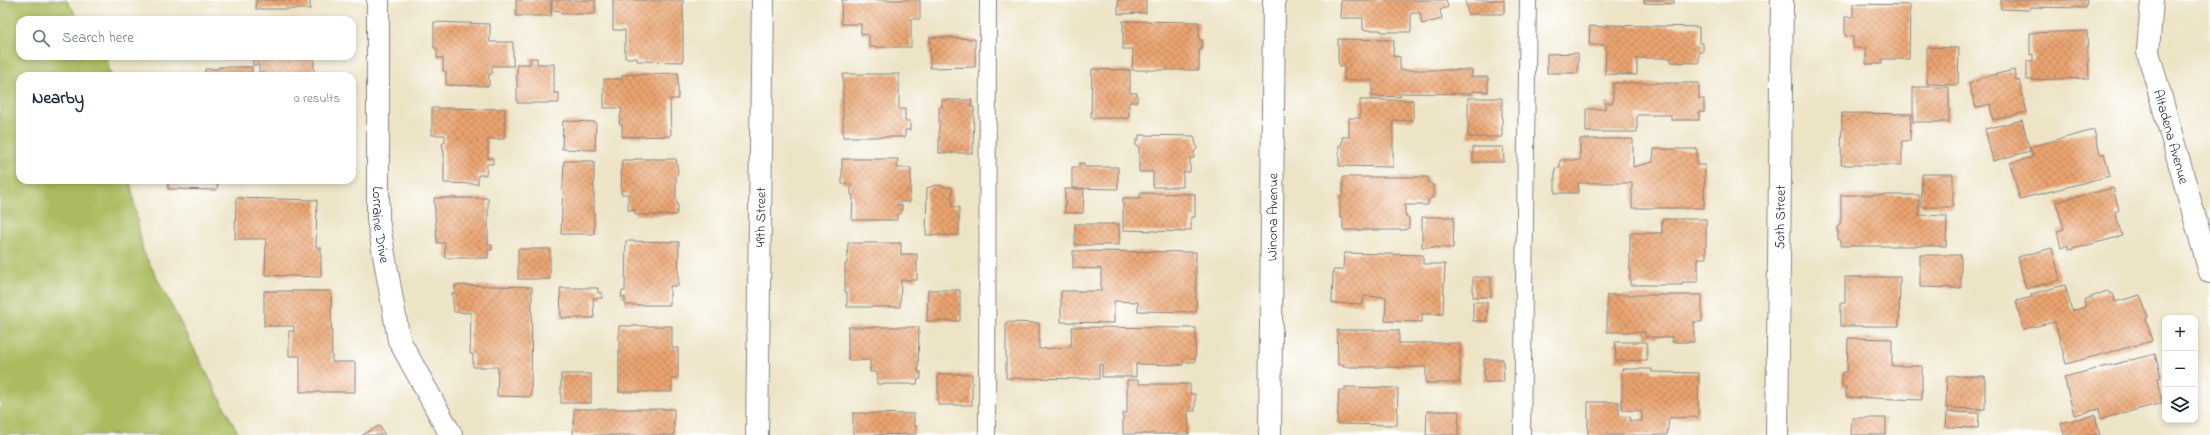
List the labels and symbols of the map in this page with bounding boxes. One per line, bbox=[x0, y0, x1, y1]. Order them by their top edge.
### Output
street label: Altadena Avenue bbox=[2147, 87, 2194, 187]
street label: Winona Avenue bbox=[1263, 172, 1284, 261]
street label: 50th Street bbox=[1770, 184, 1792, 249]
street label: Lorraine Drive bbox=[366, 186, 395, 266]
street label: 49th Street bbox=[751, 187, 772, 247]

